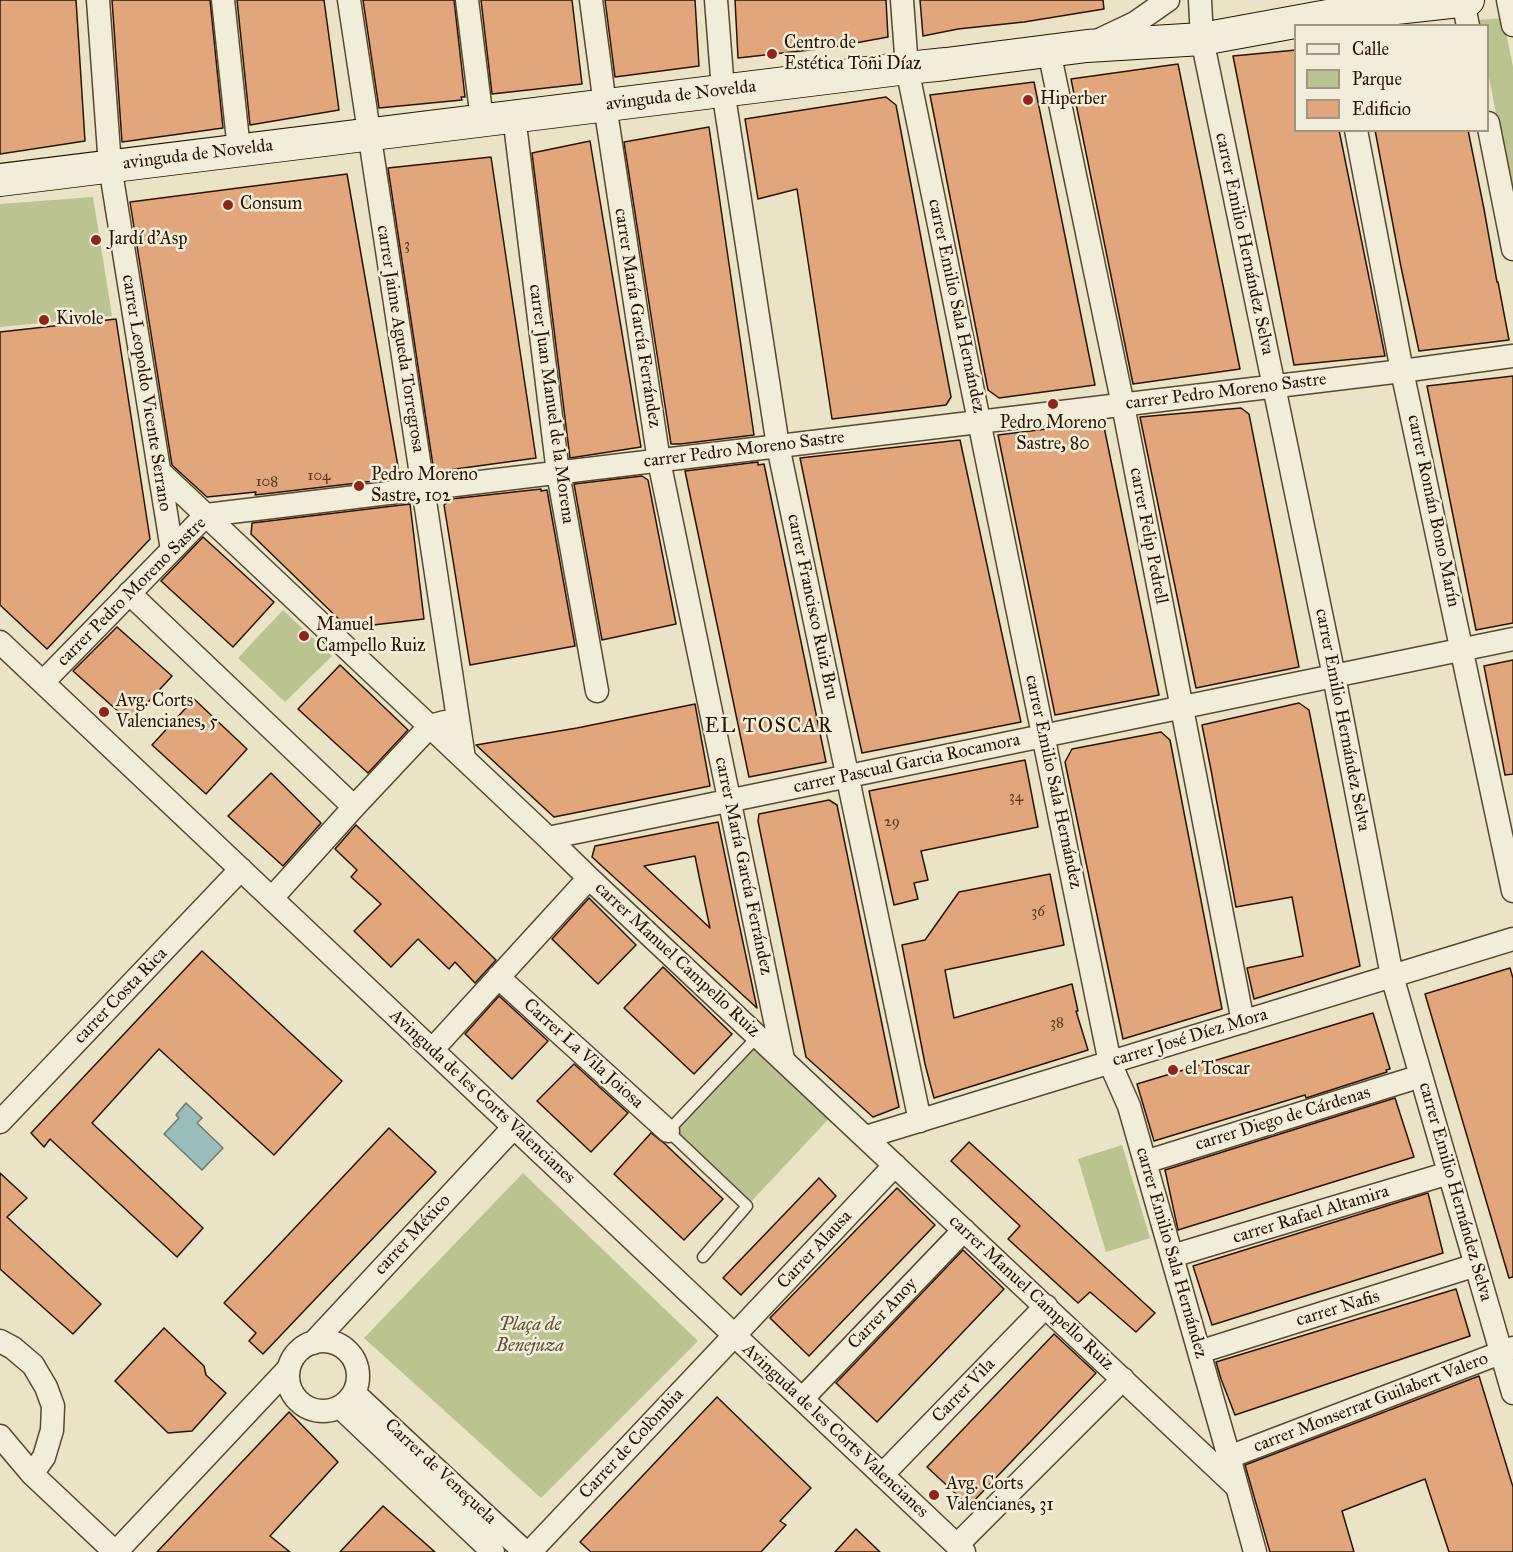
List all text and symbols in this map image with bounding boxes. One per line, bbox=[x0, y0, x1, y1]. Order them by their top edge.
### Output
legend bbox=[1294, 24, 1489, 132]
place label: Centro de Estética Toñi Díaz bbox=[784, 33, 921, 76]
text: Calle bbox=[1352, 38, 1389, 60]
marker: Centro de Estética Toñi Díaz bbox=[765, 47, 779, 61]
text: Parque bbox=[1352, 68, 1402, 90]
street label: avinguda de Novelda bbox=[605, 76, 757, 116]
place label: Hiperber bbox=[1040, 89, 1107, 111]
marker: Hiperber bbox=[1021, 93, 1035, 107]
text: Edificio bbox=[1352, 98, 1411, 120]
street label: carrer Emilio Hernández Selva bbox=[1210, 131, 1278, 357]
street label: avinguda de Novelda bbox=[122, 135, 274, 175]
place label: Consum bbox=[240, 194, 302, 216]
street label: carrer Emilio Sala Hernández bbox=[923, 197, 989, 415]
marker: Consum bbox=[221, 198, 235, 212]
street label: carrer María García Ferrández bbox=[609, 207, 665, 429]
street label: carrer Jaime Agueda Torregrosa bbox=[371, 224, 429, 454]
place label: Jardí d'Asp bbox=[108, 229, 187, 251]
marker: Jardí d'Asp bbox=[89, 233, 103, 247]
house number: 3 bbox=[404, 236, 410, 254]
street label: carrer Leopoldo Vicente Serrano bbox=[117, 273, 175, 513]
street label: carrer Juan Manuel de la Morena bbox=[523, 283, 579, 525]
place label: Kivole bbox=[56, 309, 103, 331]
marker: Kivole bbox=[37, 313, 51, 327]
street label: carrer Pedro Moreno Sastre bbox=[1124, 369, 1328, 415]
marker: Pedro Moreno Sastre, 80 bbox=[1046, 397, 1060, 411]
place label: Pedro Moreno Sastre, 80 bbox=[1000, 413, 1106, 456]
street label: carrer Román Bono Marín bbox=[1402, 413, 1464, 609]
street label: carrer Pedro Moreno Sastre bbox=[642, 427, 846, 473]
place label: Pedro Moreno Sastre, 102 bbox=[371, 465, 478, 508]
street label: carrer Felip Pedrell bbox=[1124, 466, 1172, 606]
house number: 104 bbox=[308, 467, 330, 485]
house number: 108 bbox=[256, 473, 278, 491]
marker: Pedro Moreno Sastre, 102 bbox=[352, 479, 366, 493]
street label: carrer Francisco Ruiz Bru bbox=[782, 512, 842, 702]
street label: carrer Pedro Moreno Sastre bbox=[53, 513, 211, 671]
street label: carrer Emilio Hernández Selva bbox=[1310, 607, 1374, 833]
place label: Manuel Campello Ruiz bbox=[316, 615, 426, 658]
marker: Manuel Campello Ruiz bbox=[297, 629, 311, 643]
street label: carrer Emilio Sala Hernández bbox=[1020, 673, 1086, 891]
place label: Avg. Corts Valencianes, 5 bbox=[116, 691, 218, 734]
marker: Avg. Corts Valencianes, 5 bbox=[97, 705, 111, 719]
district label: EL TOSCAR bbox=[705, 715, 833, 739]
street label: carrer Pascual Garcia Rocamora bbox=[792, 729, 1022, 799]
street label: carrer María García Ferrández bbox=[709, 755, 777, 977]
house number: 34 bbox=[1009, 788, 1023, 806]
house number: 29 bbox=[884, 813, 900, 831]
street label: carrer Manuel Campello Ruiz bbox=[590, 878, 764, 1042]
house number: 36 bbox=[1031, 903, 1045, 921]
street label: carrer Costa Rica bbox=[70, 943, 172, 1049]
street label: Carrer La Vila Joiosa bbox=[518, 994, 648, 1114]
street label: carrer José Díez Mora bbox=[1110, 1004, 1270, 1072]
street label: Avinguda de les Corts Valencianes bbox=[385, 1005, 579, 1189]
house number: 38 bbox=[1050, 1014, 1064, 1032]
place label: el Toscar bbox=[1185, 1059, 1250, 1081]
marker: el Toscar bbox=[1166, 1063, 1180, 1077]
street label: carrer Emilio Hernández Selva bbox=[1413, 1080, 1497, 1304]
street label: carrer Diego de Cárdenas bbox=[1193, 1082, 1373, 1156]
street label: carrer Emilio Sala Hernández bbox=[1131, 1145, 1211, 1361]
street label: carrer Rafael Altamira bbox=[1230, 1181, 1392, 1249]
street label: carrer México bbox=[370, 1190, 456, 1280]
street label: Carrer Alausa bbox=[773, 1206, 857, 1294]
street label: carrer Manuel Campello Ruiz bbox=[944, 1211, 1118, 1375]
street label: Carrer Anoy bbox=[844, 1274, 922, 1354]
street label: carrer Nafis bbox=[1294, 1286, 1382, 1332]
park label: Plaça de Benejuza bbox=[496, 1315, 564, 1358]
street label: Avinguda de les Corts Valencianes bbox=[738, 1339, 932, 1523]
street label: carrer Monserrat Guilabert Valero bbox=[1251, 1348, 1491, 1458]
street label: Carrer Vila bbox=[928, 1354, 1000, 1428]
street label: Carrer de Colòmbia bbox=[575, 1384, 689, 1504]
street label: Carrer de Veneçuela bbox=[380, 1415, 500, 1529]
place label: Avg. Corts Valencianes, 31 bbox=[946, 1474, 1054, 1516]
marker: Avg. Corts Valencianes, 31 bbox=[927, 1488, 941, 1502]

